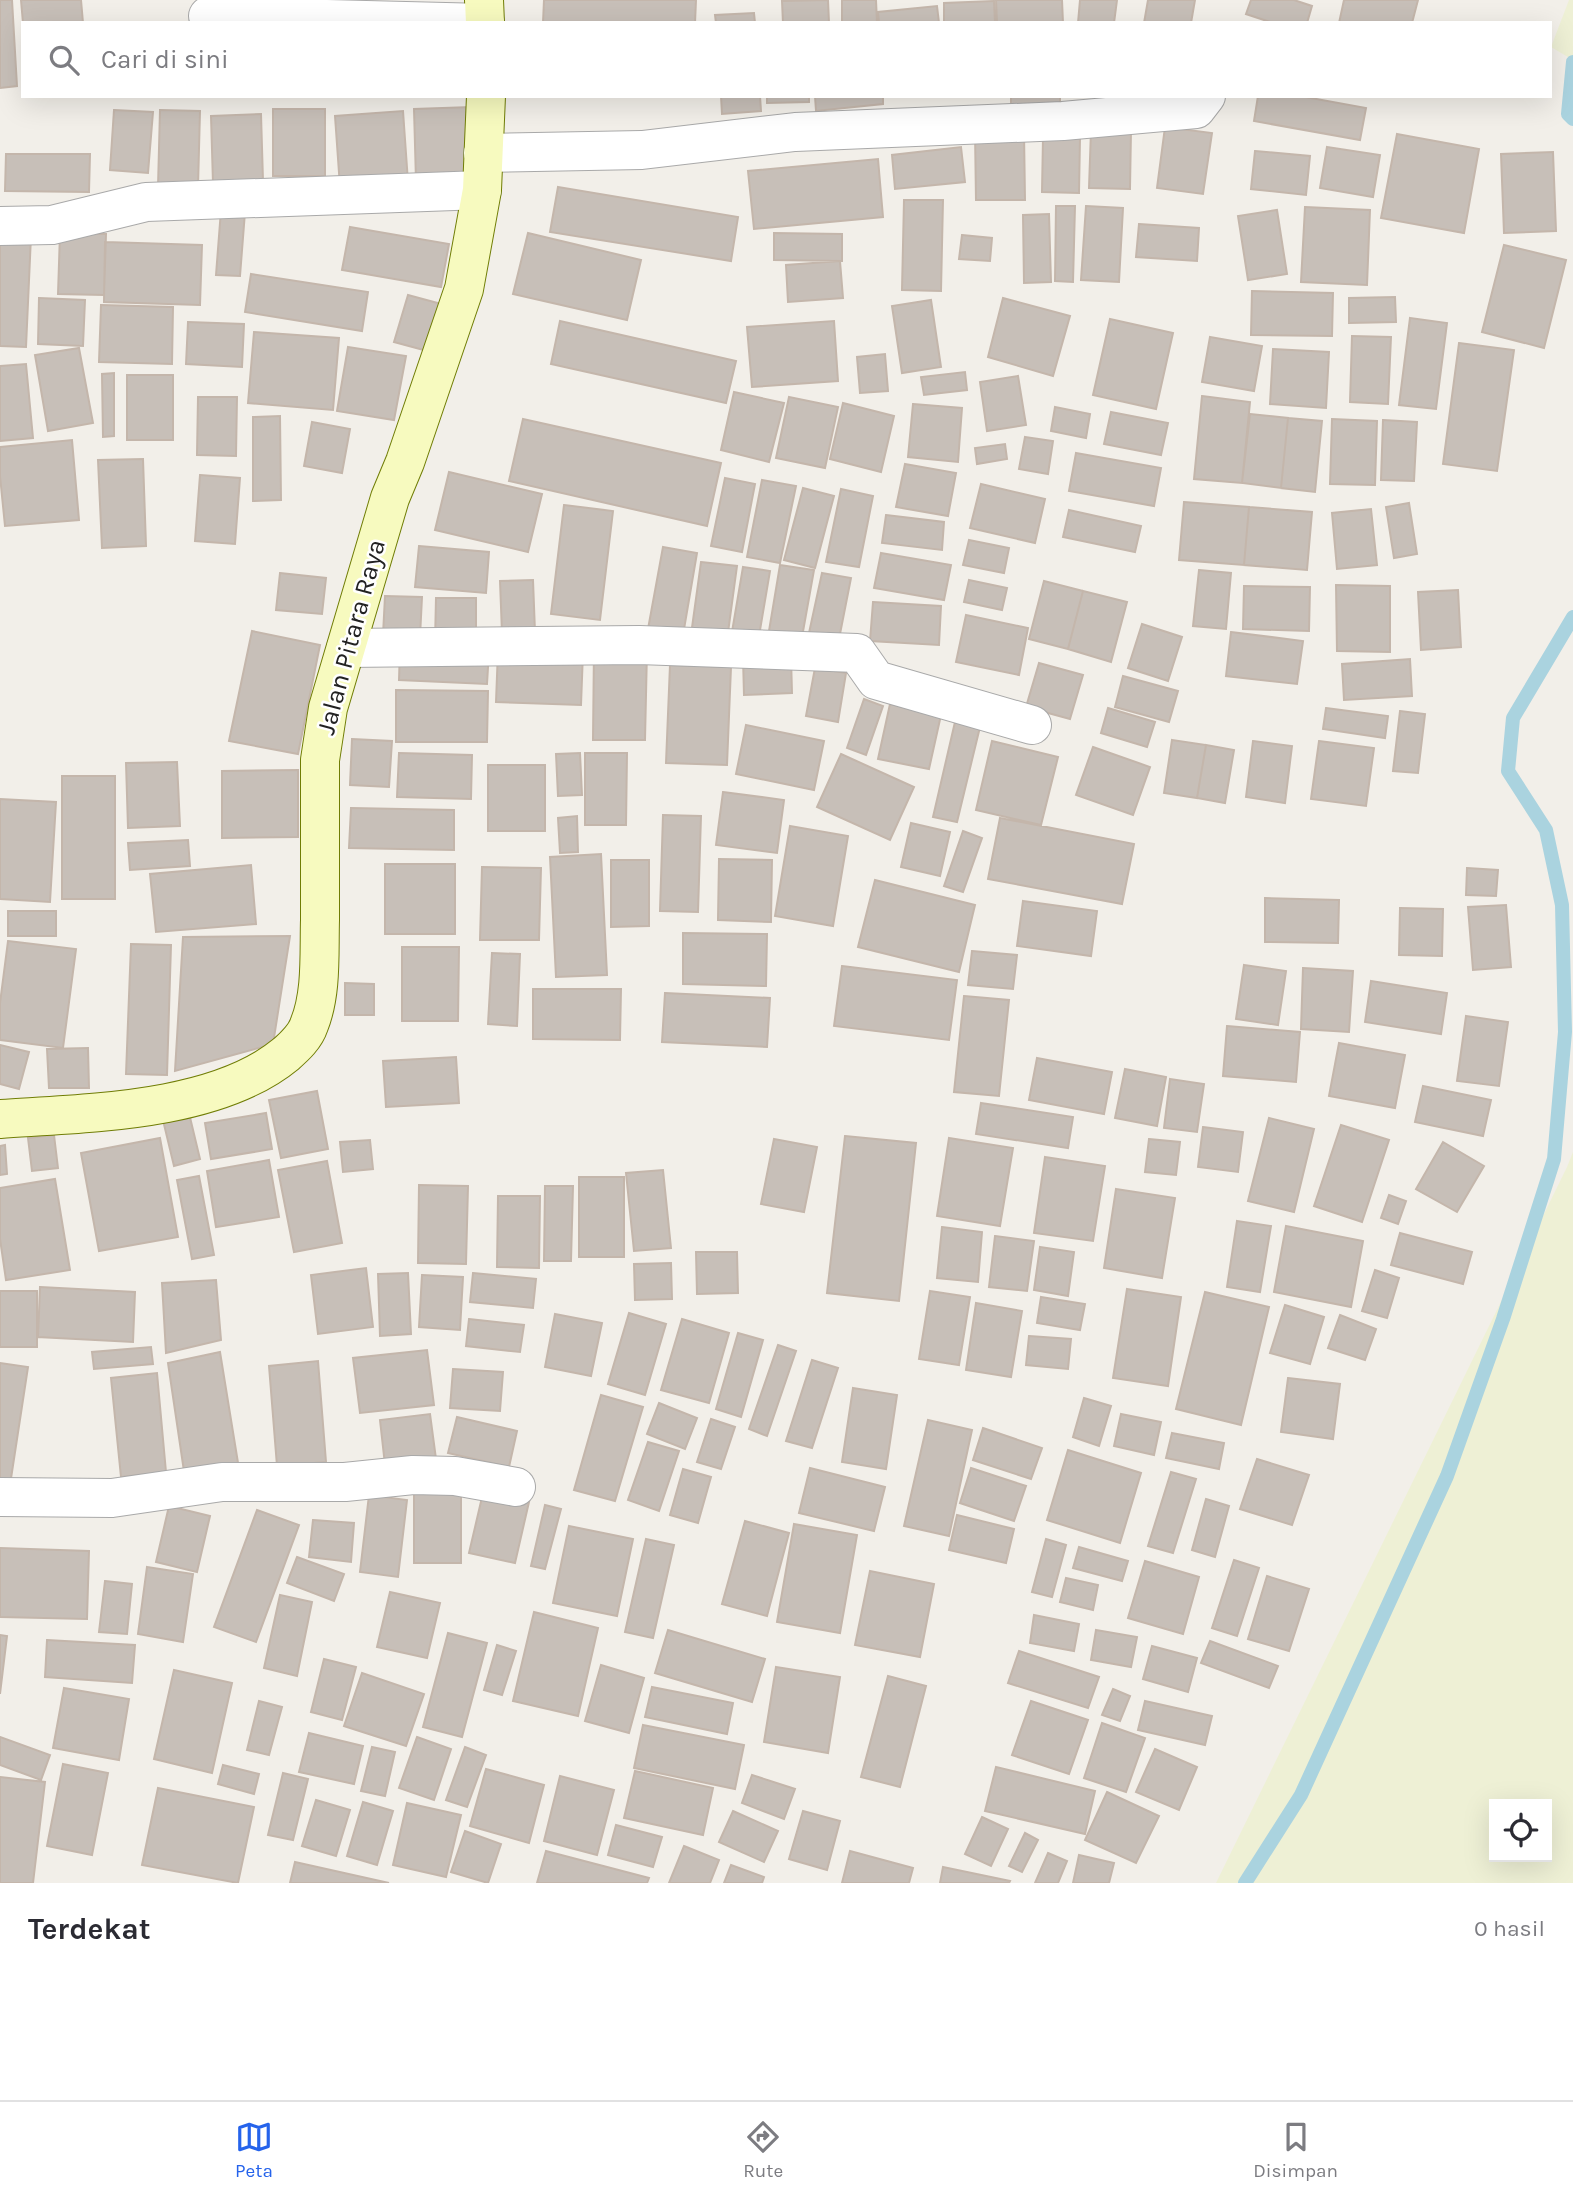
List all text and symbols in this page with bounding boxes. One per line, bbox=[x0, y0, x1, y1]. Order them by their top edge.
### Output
search box bbox=[21, 21, 1552, 98]
icon: search bbox=[45, 41, 83, 79]
text: Cari di sini bbox=[101, 44, 229, 75]
street label: Jalan Pitara Raya bbox=[310, 536, 392, 738]
map controls bbox=[1489, 1799, 1552, 1862]
button: locate bbox=[1489, 1799, 1552, 1862]
text: Terdekat bbox=[28, 1911, 151, 1947]
text: 0 hasil bbox=[1474, 1915, 1545, 1942]
tab: Peta bbox=[235, 2118, 273, 2182]
tab: Rute bbox=[743, 2118, 783, 2182]
tab: Disimpan bbox=[1253, 2118, 1338, 2182]

